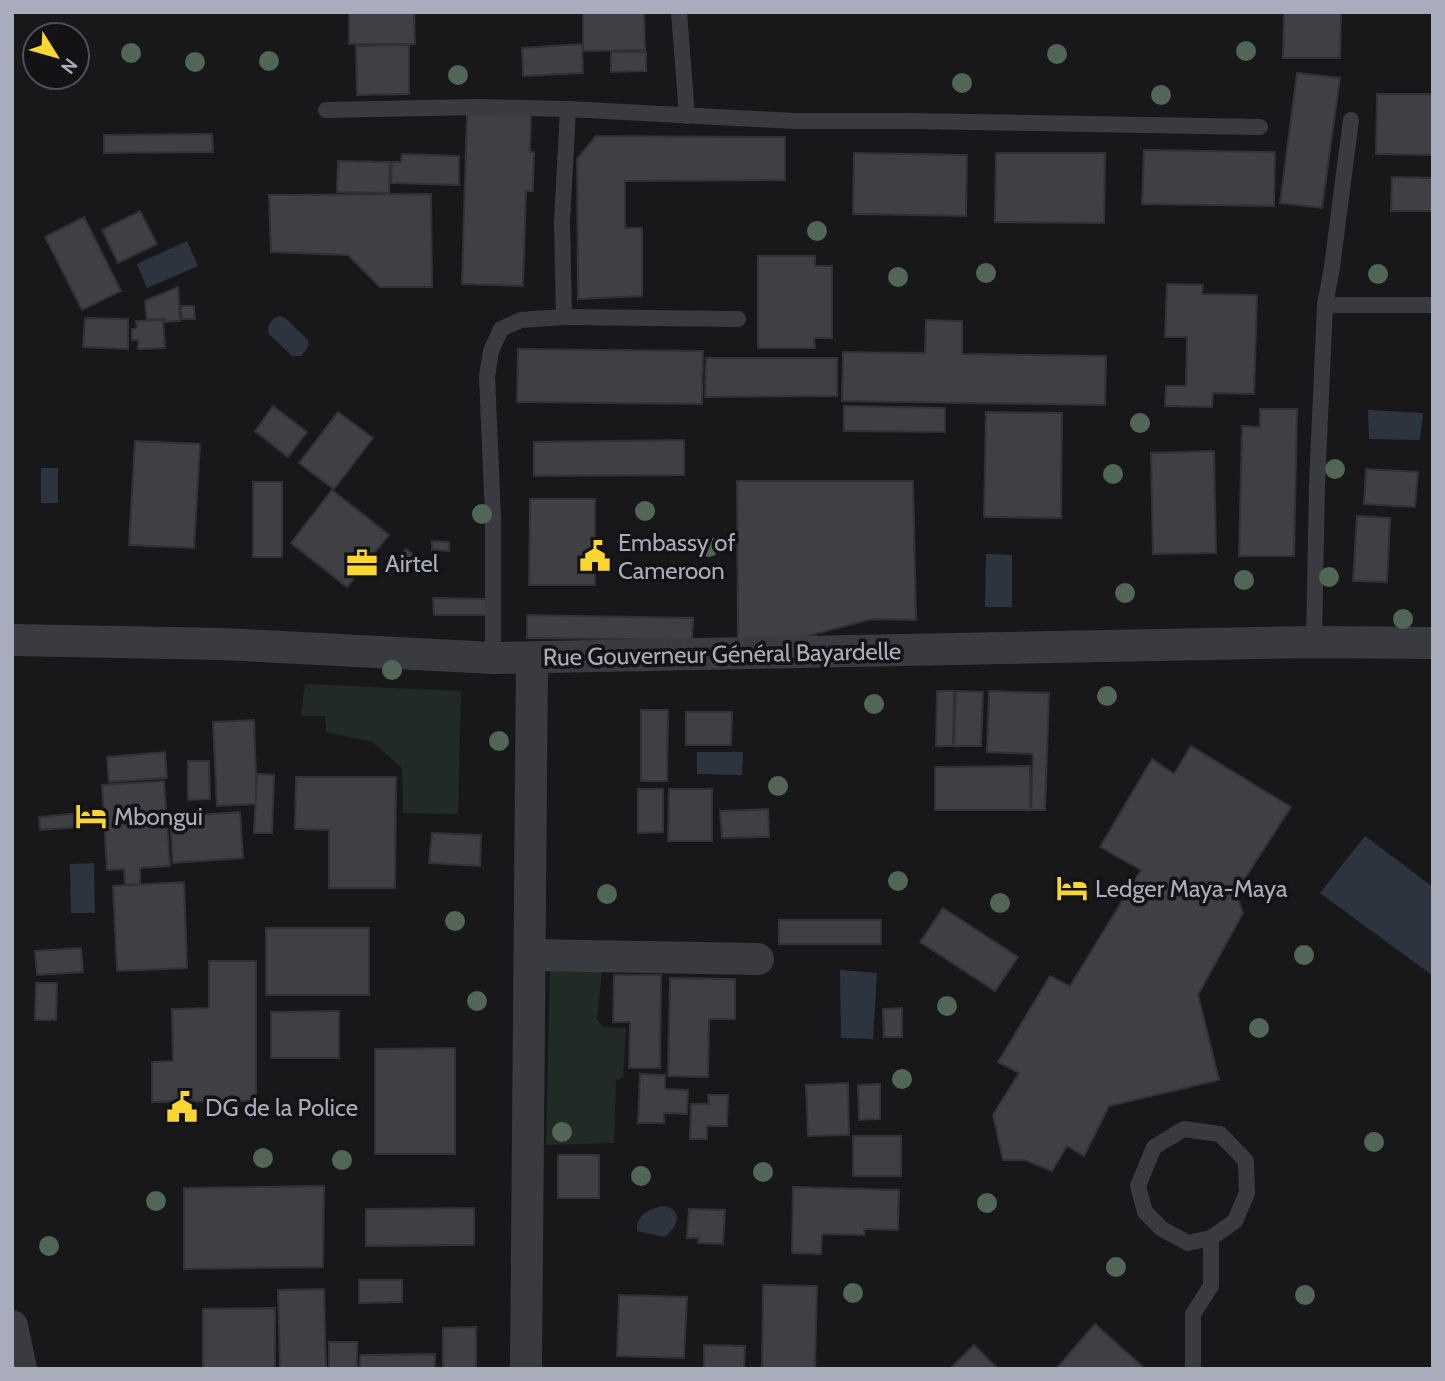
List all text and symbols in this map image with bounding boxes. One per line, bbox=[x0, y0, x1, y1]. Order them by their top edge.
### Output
north arrow bbox=[21, 21, 91, 91]
text: N bbox=[56, 54, 82, 78]
place label: Embassy of Cameroon bbox=[618, 528, 735, 585]
public building icon: Embassy of Cameroon bbox=[578, 539, 612, 573]
office icon: Airtel bbox=[345, 546, 379, 580]
place label: Airtel bbox=[385, 549, 439, 578]
street label: Rue Gouverneur Général Bayardelle bbox=[543, 636, 901, 672]
hotel icon: Mbongui bbox=[74, 799, 108, 833]
place label: Mbongui bbox=[114, 802, 203, 831]
hotel icon: Ledger Maya-Maya bbox=[1055, 871, 1089, 905]
place label: Ledger Maya-Maya bbox=[1095, 874, 1288, 903]
public building icon: DG de la Police bbox=[165, 1090, 199, 1124]
place label: DG de la Police bbox=[205, 1093, 358, 1122]

